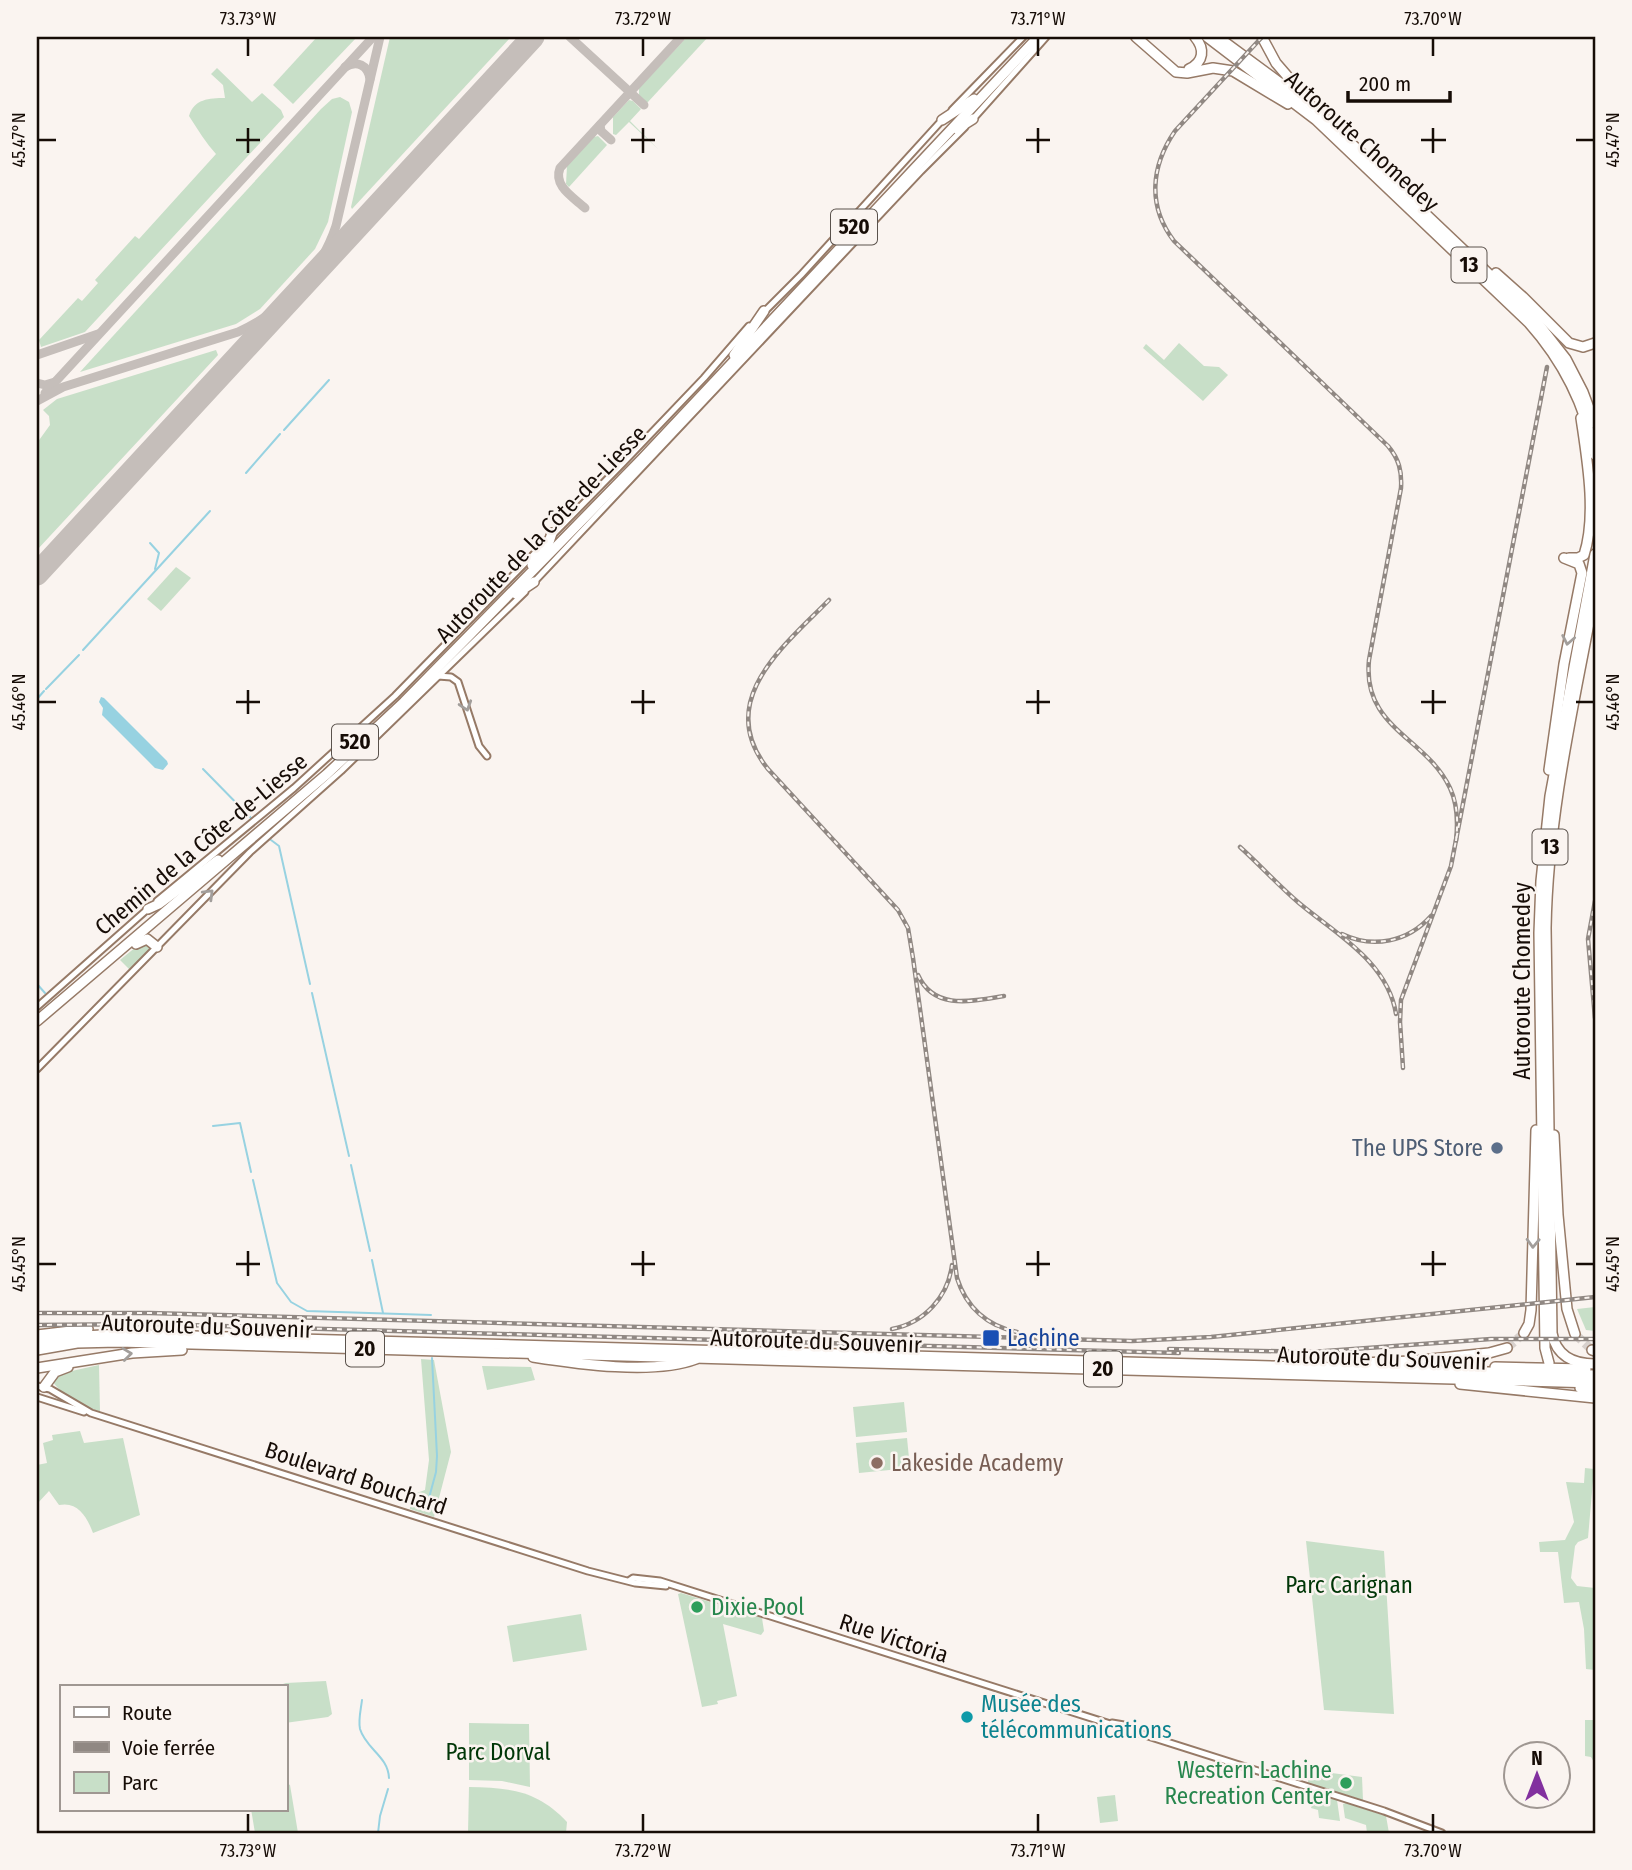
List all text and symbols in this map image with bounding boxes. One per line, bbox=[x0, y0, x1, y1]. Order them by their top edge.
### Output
text: 73.73°W bbox=[220, 8, 277, 30]
text: 73.72°W bbox=[615, 8, 672, 30]
text: 73.71°W bbox=[1010, 8, 1066, 30]
text: 73.70°W bbox=[1404, 8, 1462, 30]
scale bar bbox=[1348, 60, 1450, 104]
street label: Autoroute Chomedey bbox=[1279, 65, 1445, 218]
text: 200 m bbox=[1359, 71, 1411, 97]
text: 45.47°N bbox=[8, 112, 30, 168]
text: 45.47°N bbox=[1602, 112, 1624, 168]
road number: 520 bbox=[831, 210, 877, 244]
road number: 13 bbox=[1452, 247, 1486, 282]
street label: Autoroute de la Côte-de-Liesse bbox=[430, 420, 652, 648]
one-way arrow bbox=[1562, 634, 1577, 646]
text: 45.46°N bbox=[8, 674, 30, 730]
text: 45.46°N bbox=[1602, 674, 1624, 730]
one-way arrow bbox=[458, 699, 472, 711]
road number: 520 bbox=[332, 724, 378, 760]
street label: Chemin de la Côte-de-Liesse bbox=[89, 747, 313, 941]
road number: 13 bbox=[1532, 830, 1568, 864]
street label: Autoroute Chomedey bbox=[1508, 882, 1536, 1080]
one-way arrow bbox=[201, 890, 213, 902]
place label: The UPS Store bbox=[1352, 1134, 1483, 1162]
marker: The UPS Store bbox=[1489, 1140, 1505, 1156]
text: 45.45°N bbox=[8, 1236, 30, 1292]
text: 45.45°N bbox=[1602, 1236, 1624, 1292]
one-way arrow bbox=[1525, 1238, 1540, 1249]
street label: Autoroute du Souvenir bbox=[101, 1308, 313, 1344]
street label: Autoroute du Souvenir bbox=[710, 1323, 922, 1359]
place label: Lachine bbox=[1007, 1324, 1080, 1352]
marker: Lachine bbox=[981, 1328, 1001, 1348]
road number: 20 bbox=[346, 1332, 384, 1366]
street label: Autoroute du Souvenir bbox=[1277, 1340, 1489, 1376]
one-way arrow bbox=[121, 1346, 133, 1361]
road number: 20 bbox=[1084, 1352, 1122, 1386]
street label: Boulevard Bouchard bbox=[261, 1435, 451, 1521]
place label: Lakeside Academy bbox=[891, 1449, 1064, 1477]
marker: Lakeside Academy bbox=[869, 1455, 885, 1471]
park label: Parc Carignan bbox=[1285, 1571, 1413, 1599]
place label: Dixie Pool bbox=[711, 1593, 804, 1621]
marker: Dixie Pool bbox=[689, 1599, 705, 1615]
street label: Rue Victoria bbox=[836, 1607, 952, 1669]
legend bbox=[60, 1685, 287, 1811]
place label: Musée des télécommunications bbox=[981, 1690, 1172, 1744]
text: Route bbox=[122, 1700, 172, 1726]
marker: Musée des télécommunications bbox=[959, 1709, 975, 1725]
text: Voie ferrée bbox=[122, 1735, 215, 1761]
park label: Parc Dorval bbox=[445, 1738, 551, 1766]
north arrow bbox=[1502, 1741, 1572, 1811]
text: N bbox=[1531, 1747, 1543, 1770]
place label: Western Lachine Recreation Center bbox=[1165, 1756, 1332, 1810]
text: Parc bbox=[122, 1770, 158, 1796]
marker: Western Lachine Recreation Center bbox=[1338, 1775, 1354, 1791]
text: 73.73°W bbox=[220, 1840, 277, 1862]
text: 73.72°W bbox=[615, 1840, 672, 1862]
text: 73.71°W bbox=[1010, 1840, 1066, 1862]
text: 73.70°W bbox=[1404, 1840, 1462, 1862]

